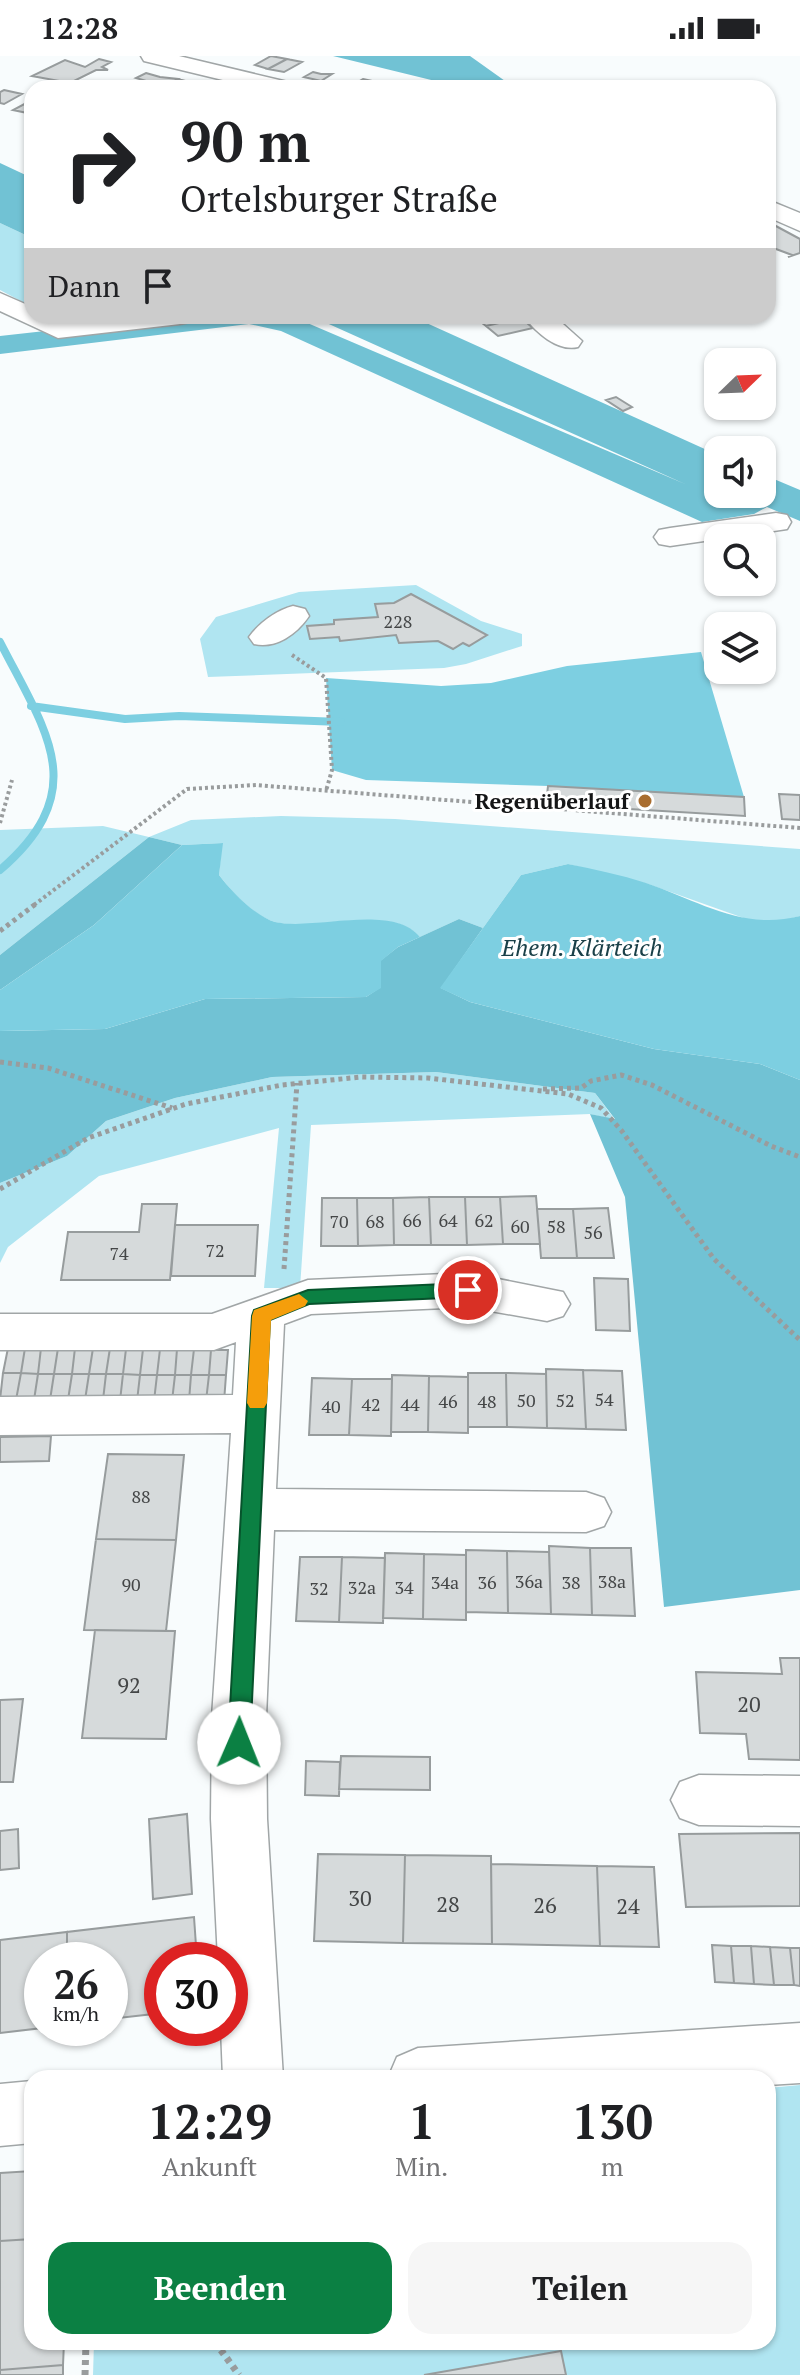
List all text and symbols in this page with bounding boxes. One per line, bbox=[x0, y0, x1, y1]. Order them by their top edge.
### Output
text: 12:28 bbox=[40, 8, 118, 48]
text: 90 m bbox=[180, 104, 310, 178]
icon: right bbox=[48, 112, 152, 216]
text: Ortelsburger Straße bbox=[180, 175, 498, 222]
icon: arrive bbox=[136, 264, 180, 308]
text: Dann bbox=[48, 266, 120, 306]
north arrow bbox=[704, 348, 776, 420]
map controls bbox=[704, 348, 776, 684]
button: sound bbox=[704, 436, 776, 508]
button: search bbox=[704, 524, 776, 596]
house number: 228 bbox=[384, 609, 412, 633]
button: layers bbox=[704, 612, 776, 684]
place label: Regenüberlauf bbox=[475, 786, 631, 815]
marker: Regenüberlauf bbox=[636, 792, 654, 810]
water label: Ehem. Klärteich bbox=[500, 931, 663, 963]
house number: 66 bbox=[402, 1208, 422, 1232]
house number: 64 bbox=[438, 1208, 458, 1232]
house number: 62 bbox=[474, 1208, 494, 1232]
house number: 70 bbox=[329, 1209, 349, 1233]
house number: 68 bbox=[365, 1209, 385, 1233]
house number: 60 bbox=[510, 1214, 530, 1238]
house number: 58 bbox=[546, 1214, 566, 1238]
house number: 56 bbox=[583, 1220, 603, 1244]
house number: 72 bbox=[205, 1238, 225, 1262]
house number: 74 bbox=[109, 1241, 129, 1265]
pin bbox=[434, 1256, 502, 1324]
icon: arrive bbox=[446, 1268, 490, 1312]
house number: 54 bbox=[594, 1387, 614, 1411]
house number: 50 bbox=[516, 1388, 536, 1412]
house number: 52 bbox=[555, 1388, 575, 1412]
house number: 46 bbox=[438, 1389, 458, 1413]
house number: 48 bbox=[477, 1389, 497, 1413]
house number: 42 bbox=[361, 1392, 381, 1416]
house number: 44 bbox=[400, 1392, 420, 1416]
house number: 40 bbox=[321, 1394, 341, 1418]
house number: 88 bbox=[131, 1484, 151, 1508]
house number: 36a bbox=[515, 1569, 543, 1593]
house number: 38a bbox=[598, 1569, 626, 1593]
house number: 34a bbox=[431, 1570, 459, 1594]
house number: 36 bbox=[477, 1570, 497, 1594]
house number: 38 bbox=[561, 1570, 581, 1594]
house number: 90 bbox=[121, 1572, 141, 1596]
house number: 32a bbox=[348, 1575, 376, 1599]
house number: 34 bbox=[394, 1575, 414, 1599]
house number: 32 bbox=[309, 1576, 329, 1600]
house number: 92 bbox=[117, 1670, 141, 1699]
house number: 20 bbox=[737, 1689, 761, 1718]
position arrow bbox=[197, 1701, 281, 1785]
house number: 30 bbox=[348, 1883, 372, 1912]
house number: 28 bbox=[436, 1889, 460, 1918]
house number: 26 bbox=[533, 1890, 557, 1919]
house number: 24 bbox=[616, 1891, 640, 1920]
speed limit sign: 30 bbox=[144, 1942, 248, 2046]
text: 26 bbox=[53, 1957, 99, 2010]
text: km/h bbox=[53, 2000, 99, 2027]
text: 12:29 bbox=[147, 2089, 272, 2153]
text: 1 bbox=[408, 2089, 435, 2153]
text: 130 bbox=[571, 2089, 653, 2153]
text: Ankunft bbox=[162, 2149, 257, 2183]
text: Min. bbox=[395, 2149, 448, 2183]
text: m bbox=[601, 2149, 623, 2183]
button: Beenden bbox=[48, 2242, 392, 2334]
button: Teilen bbox=[408, 2242, 752, 2334]

